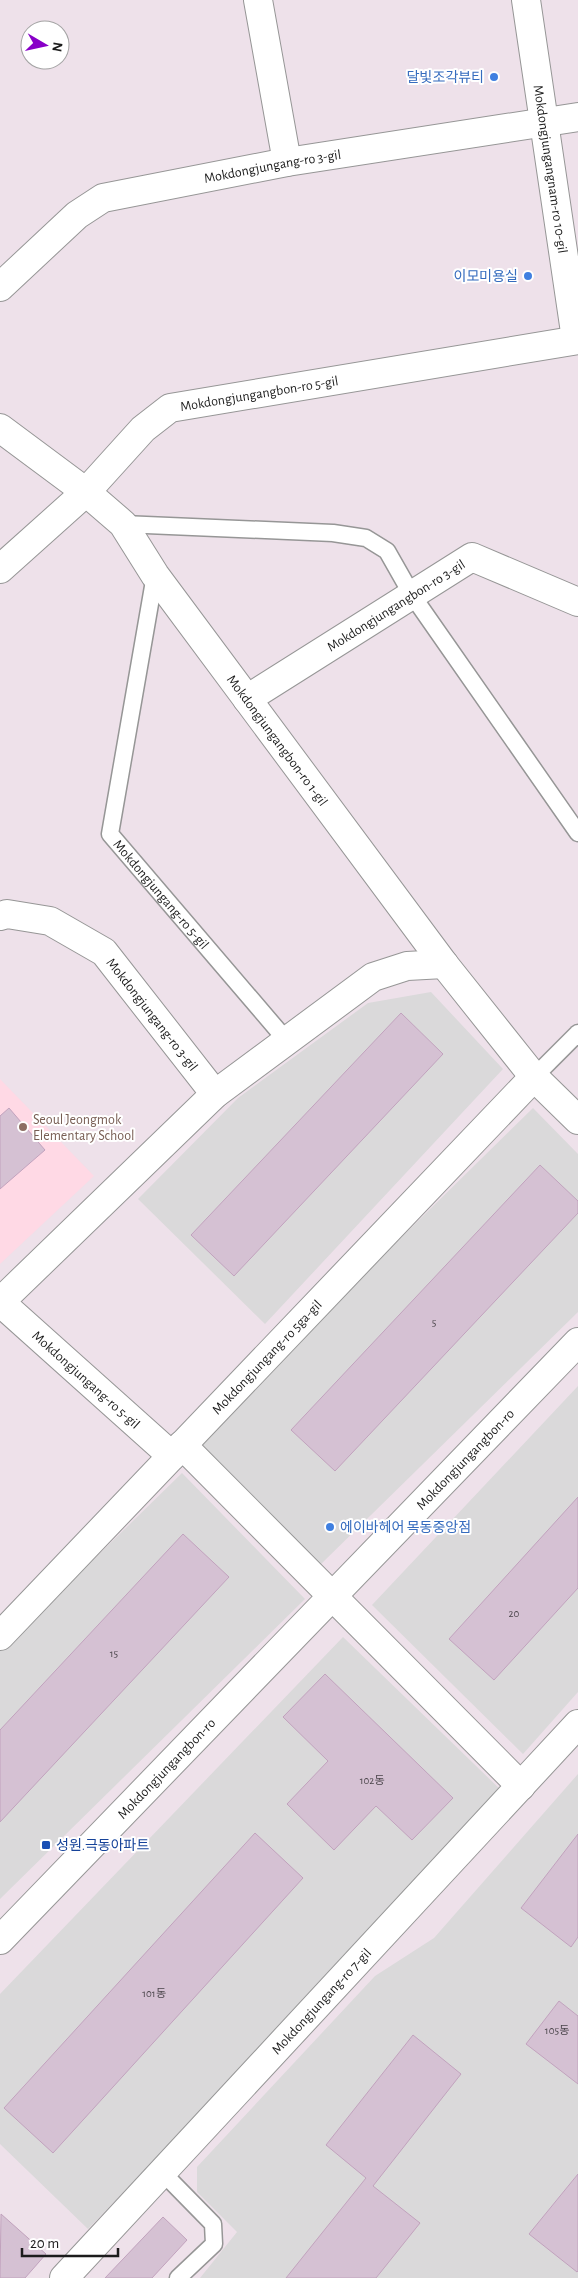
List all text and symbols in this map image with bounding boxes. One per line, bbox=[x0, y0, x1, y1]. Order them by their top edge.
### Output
north arrow bbox=[20, 20, 70, 70]
text: N bbox=[49, 41, 65, 53]
place label: 달빛조각뷰티 bbox=[407, 70, 484, 85]
marker: 달빛조각뷰티 bbox=[488, 71, 500, 83]
street label: Mokdongjungangnam-ro 10-gil bbox=[531, 84, 569, 254]
street label: Mokdongjungang-ro 3-gil bbox=[203, 148, 342, 186]
place label: 이모미용실 bbox=[454, 269, 518, 284]
marker: 이모미용실 bbox=[522, 270, 534, 282]
street label: Mokdongjungangbon-ro 5-gil bbox=[179, 374, 339, 414]
street label: Mokdongjungangbon-ro 3-gil bbox=[325, 557, 468, 655]
street label: Mokdongjungangbon-ro 1-gil bbox=[224, 673, 330, 809]
street label: Mokdongjungang-ro 5-gil bbox=[110, 837, 211, 952]
street label: Mokdongjungang-ro 3-gil bbox=[104, 956, 200, 1074]
place label: Seoul Jeongmok Elementary School bbox=[33, 1113, 135, 1143]
marker: Seoul Jeongmok Elementary School bbox=[17, 1121, 29, 1133]
street label: Mokdongjungang-ro 5ga-gil bbox=[210, 1298, 325, 1417]
house number: 5 bbox=[432, 1317, 437, 1328]
street label: Mokdongjungang-ro 5-gil bbox=[29, 1329, 142, 1432]
street label: Mokdongjungangbon-ro bbox=[414, 1407, 517, 1513]
place label: 에이바헤어 목동중앙점 bbox=[340, 1520, 471, 1535]
marker: 에이바헤어 목동중앙점 bbox=[324, 1521, 336, 1533]
house number: 20 bbox=[509, 1608, 520, 1619]
house number: 15 bbox=[110, 1648, 119, 1659]
street label: Mokdongjungangbon-ro bbox=[115, 1716, 218, 1822]
house number: 102동 bbox=[360, 1775, 384, 1786]
place label: 성원.극동아파트 bbox=[56, 1838, 149, 1853]
marker: 성원.극동아파트 bbox=[40, 1839, 52, 1851]
street label: Mokdongjungang-ro 7-gil bbox=[269, 1946, 374, 2057]
house number: 101동 bbox=[142, 1988, 166, 1999]
house number: 105동 bbox=[545, 2025, 569, 2036]
scale bar bbox=[22, 2226, 119, 2258]
text: 20 m bbox=[30, 2236, 59, 2251]

